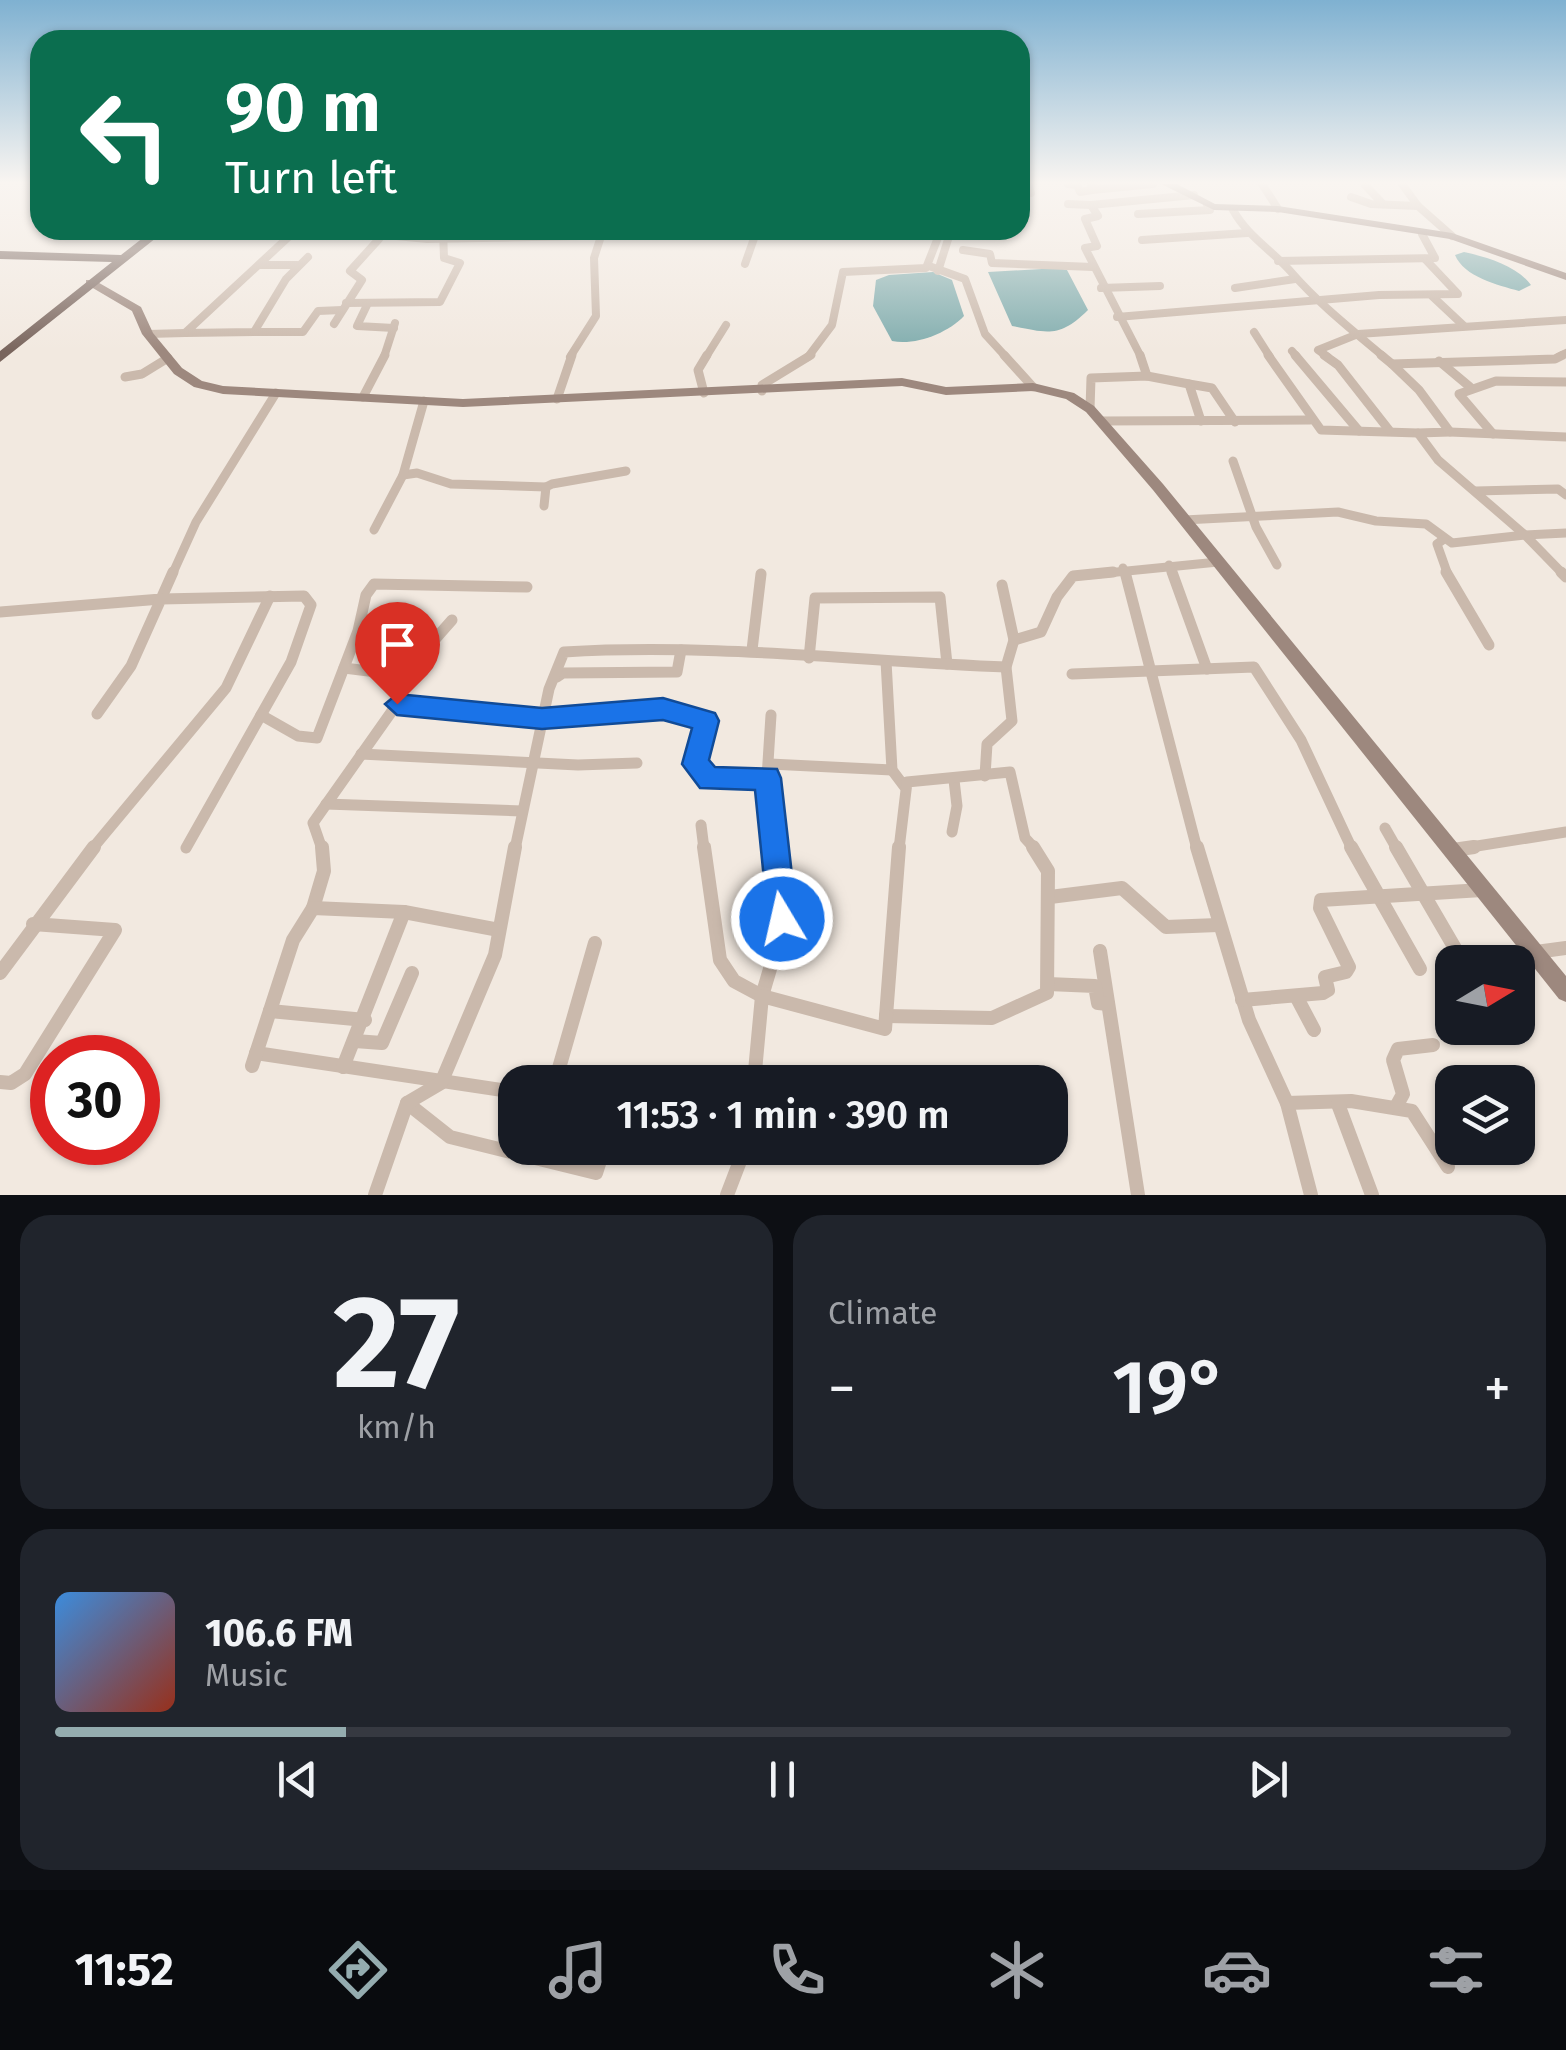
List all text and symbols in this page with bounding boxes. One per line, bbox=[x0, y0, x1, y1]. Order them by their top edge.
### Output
text: 90 m bbox=[225, 66, 381, 150]
icon: left bbox=[60, 70, 190, 200]
text: Turn left bbox=[225, 151, 397, 205]
pin bbox=[355, 602, 440, 705]
icon: arrive bbox=[370, 617, 425, 672]
position arrow bbox=[730, 867, 834, 971]
north arrow bbox=[1435, 945, 1535, 1045]
map controls bbox=[1435, 945, 1535, 1165]
speed limit sign: 30 bbox=[30, 1035, 160, 1165]
button: layers bbox=[1435, 1065, 1535, 1165]
text: 11:53 · 1 min · 390 m bbox=[616, 1092, 950, 1138]
text: 27 bbox=[333, 1265, 460, 1421]
text: Climate bbox=[828, 1294, 937, 1332]
text: 19° bbox=[1112, 1343, 1227, 1433]
text: − bbox=[828, 1356, 856, 1422]
text: + bbox=[1484, 1356, 1511, 1422]
text: km/h bbox=[357, 1408, 436, 1446]
text: 106.6 FM bbox=[205, 1610, 353, 1656]
text: Music bbox=[205, 1656, 288, 1694]
icon: previous bbox=[270, 1752, 325, 1807]
icon: pause bbox=[755, 1752, 810, 1807]
icon: next bbox=[1241, 1752, 1296, 1807]
icon: directions bbox=[323, 1935, 393, 2005]
icon: music bbox=[543, 1935, 613, 2005]
icon: phone bbox=[762, 1935, 832, 2005]
icon: climate bbox=[982, 1935, 1052, 2005]
icon: car bbox=[1202, 1935, 1272, 2005]
icon: filters bbox=[1421, 1935, 1491, 2005]
text: 11:52 bbox=[75, 1943, 174, 1997]

